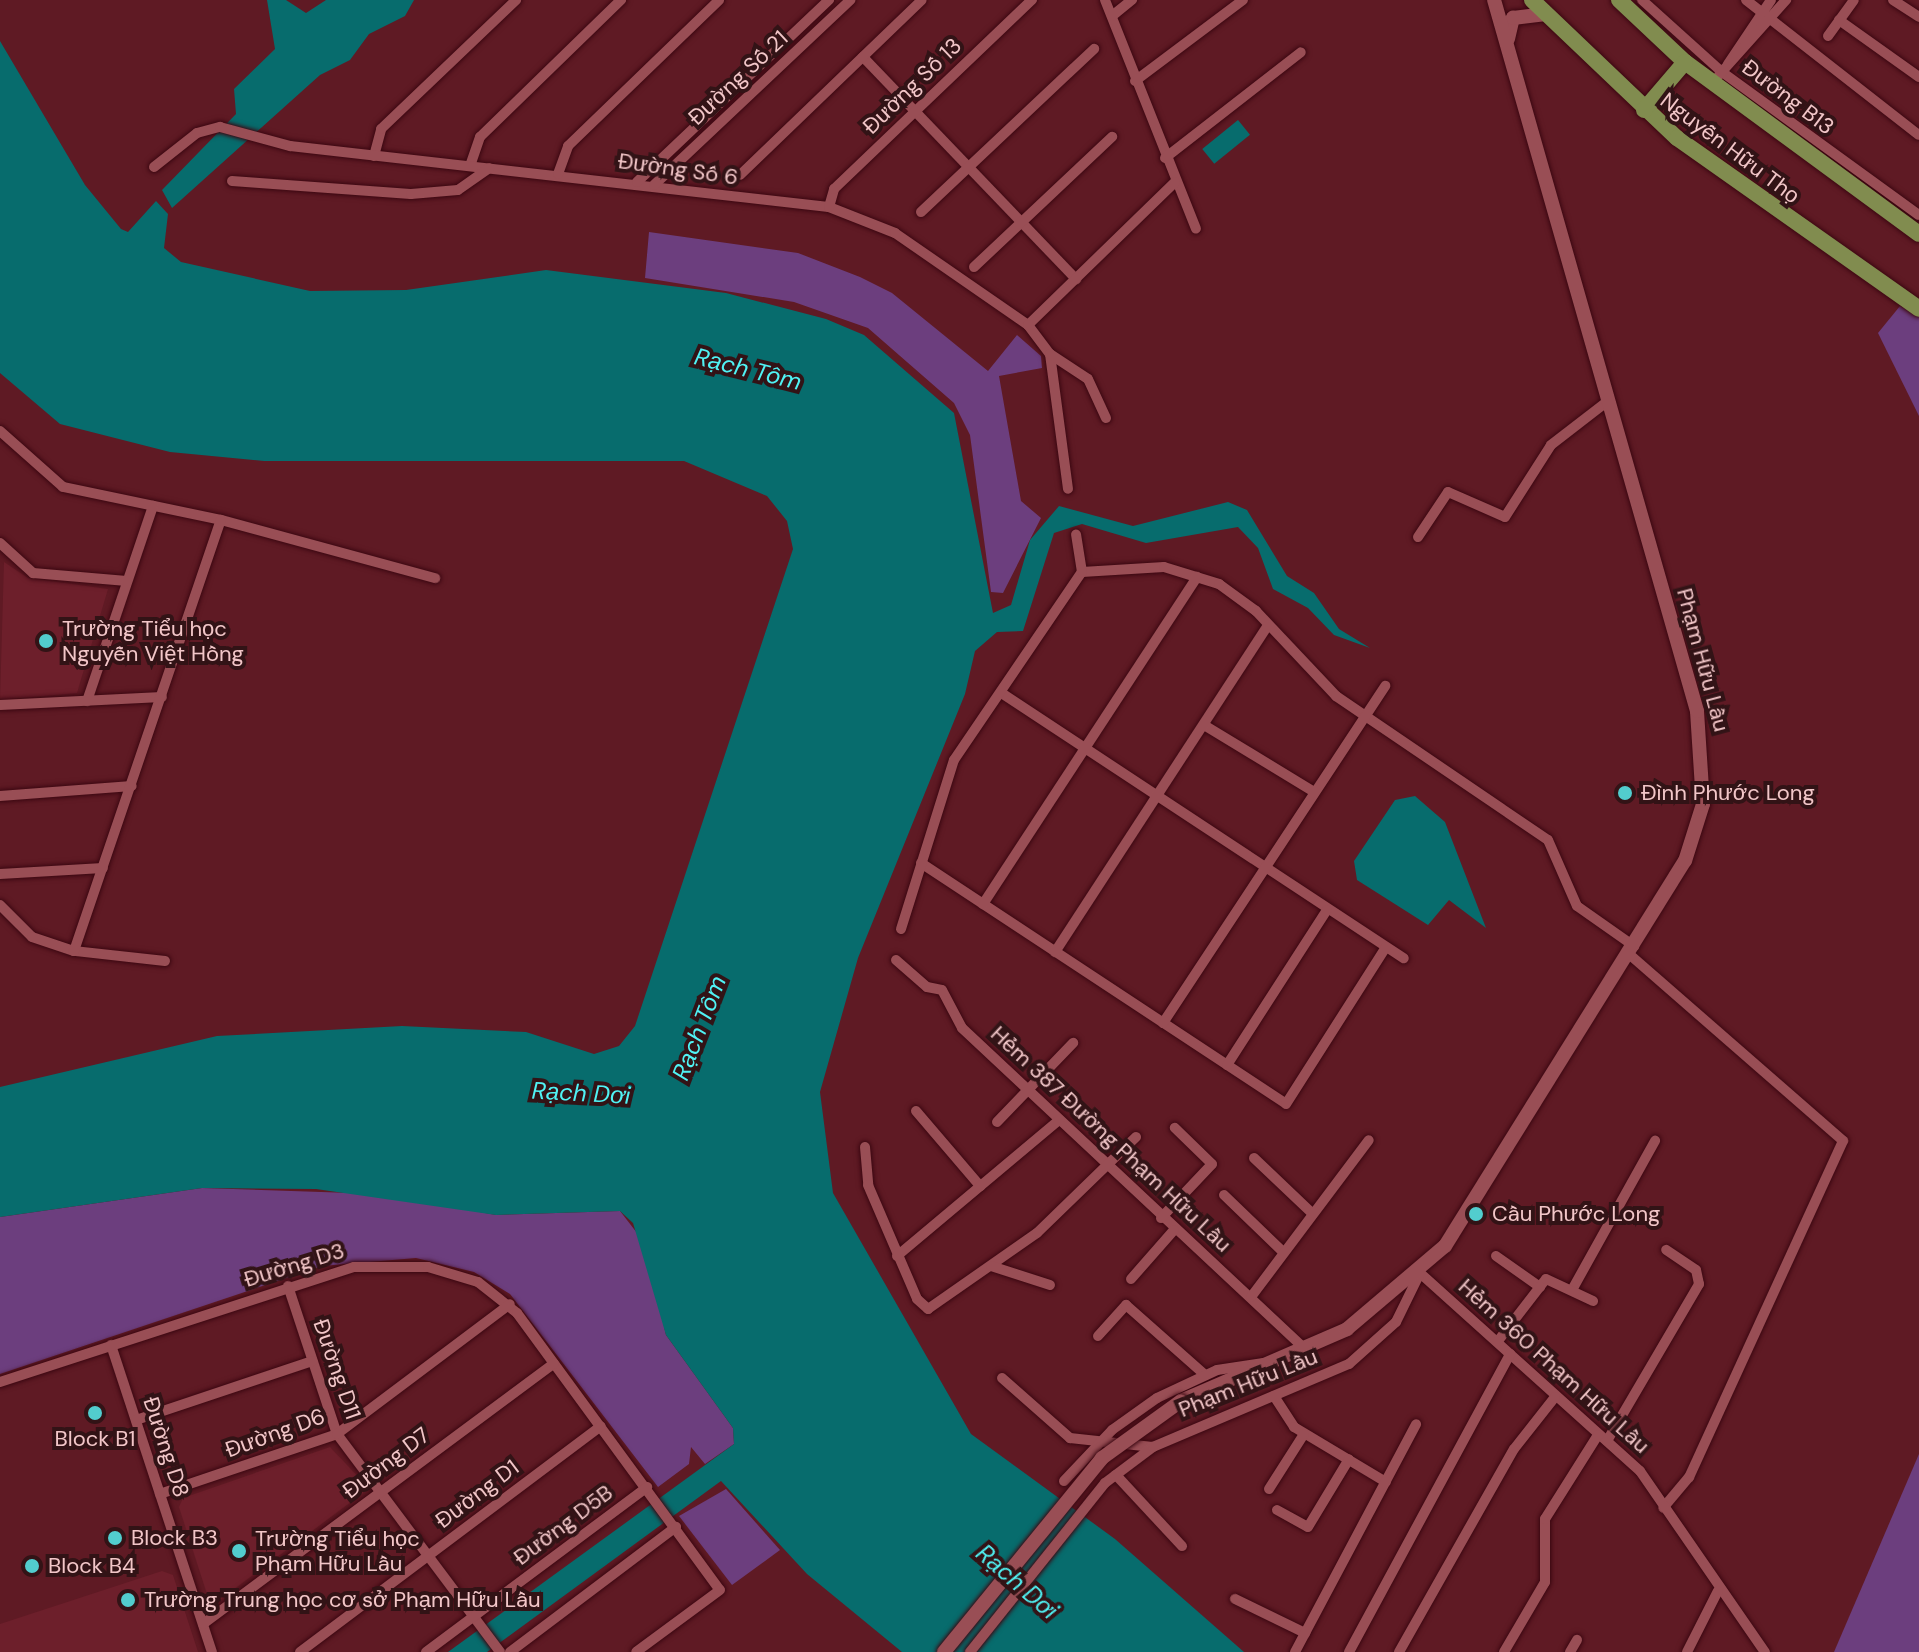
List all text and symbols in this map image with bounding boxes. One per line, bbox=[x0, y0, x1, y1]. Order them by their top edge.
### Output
street label: Đường Số 21 bbox=[683, 25, 793, 131]
street label: Đường Số 13 bbox=[857, 32, 967, 140]
street label: Đường B13 bbox=[1737, 54, 1839, 140]
street label: Nguyễn Hữu Thọ bbox=[1655, 87, 1805, 209]
street label: Đường Số 6 bbox=[616, 148, 740, 190]
water label: Rạch Tôm bbox=[691, 342, 805, 396]
street label: Phạm Hữu Lầu bbox=[1671, 585, 1735, 735]
place label: Trường Tiểu học Nguyễn Việt Hồng bbox=[62, 615, 244, 666]
marker: Trường Tiểu học Nguyễn Việt Hồng bbox=[37, 632, 55, 650]
place label: Đình Phước Long bbox=[1641, 780, 1815, 806]
marker: Đình Phước Long bbox=[1616, 784, 1634, 802]
water label: Rạch Tôm bbox=[666, 972, 732, 1084]
street label: Hẻm 387 Đường Phạm Hữu Lầu bbox=[985, 1021, 1237, 1257]
water label: Rạch Dơi bbox=[531, 1076, 631, 1110]
place label: Cầu Phước Long bbox=[1492, 1201, 1660, 1227]
marker: Cầu Phước Long bbox=[1467, 1205, 1485, 1223]
street label: Đường D3 bbox=[241, 1237, 347, 1293]
street label: Hẻm 360 Phạm Hữu Lầu bbox=[1453, 1273, 1655, 1459]
street label: Đường D11 bbox=[308, 1315, 366, 1423]
street label: Phạm Hữu Lầu bbox=[1175, 1343, 1321, 1423]
street label: Đường D8 bbox=[137, 1393, 195, 1501]
street label: Đường D6 bbox=[221, 1403, 329, 1463]
marker: Block B1 bbox=[86, 1404, 104, 1422]
street label: Đường D7 bbox=[337, 1422, 435, 1504]
place label: Block B1 bbox=[55, 1426, 135, 1452]
street label: Đường D1 bbox=[430, 1454, 524, 1534]
street label: Đường D5B bbox=[508, 1479, 618, 1571]
place label: Block B3 bbox=[131, 1525, 218, 1551]
place label: Trường Tiểu học Phạm Hữu Lầu bbox=[255, 1525, 420, 1576]
marker: Block B3 bbox=[106, 1529, 124, 1547]
water label: Rạch Dơi bbox=[970, 1539, 1064, 1625]
marker: Trường Tiểu học Phạm Hữu Lầu bbox=[230, 1542, 248, 1560]
place label: Block B4 bbox=[48, 1553, 135, 1579]
marker: Block B4 bbox=[23, 1557, 41, 1575]
place label: Trường Trung học cơ sở Phạm Hữu Lầu bbox=[144, 1587, 541, 1613]
marker: Trường Trung học cơ sở Phạm Hữu Lầu bbox=[119, 1591, 137, 1609]

